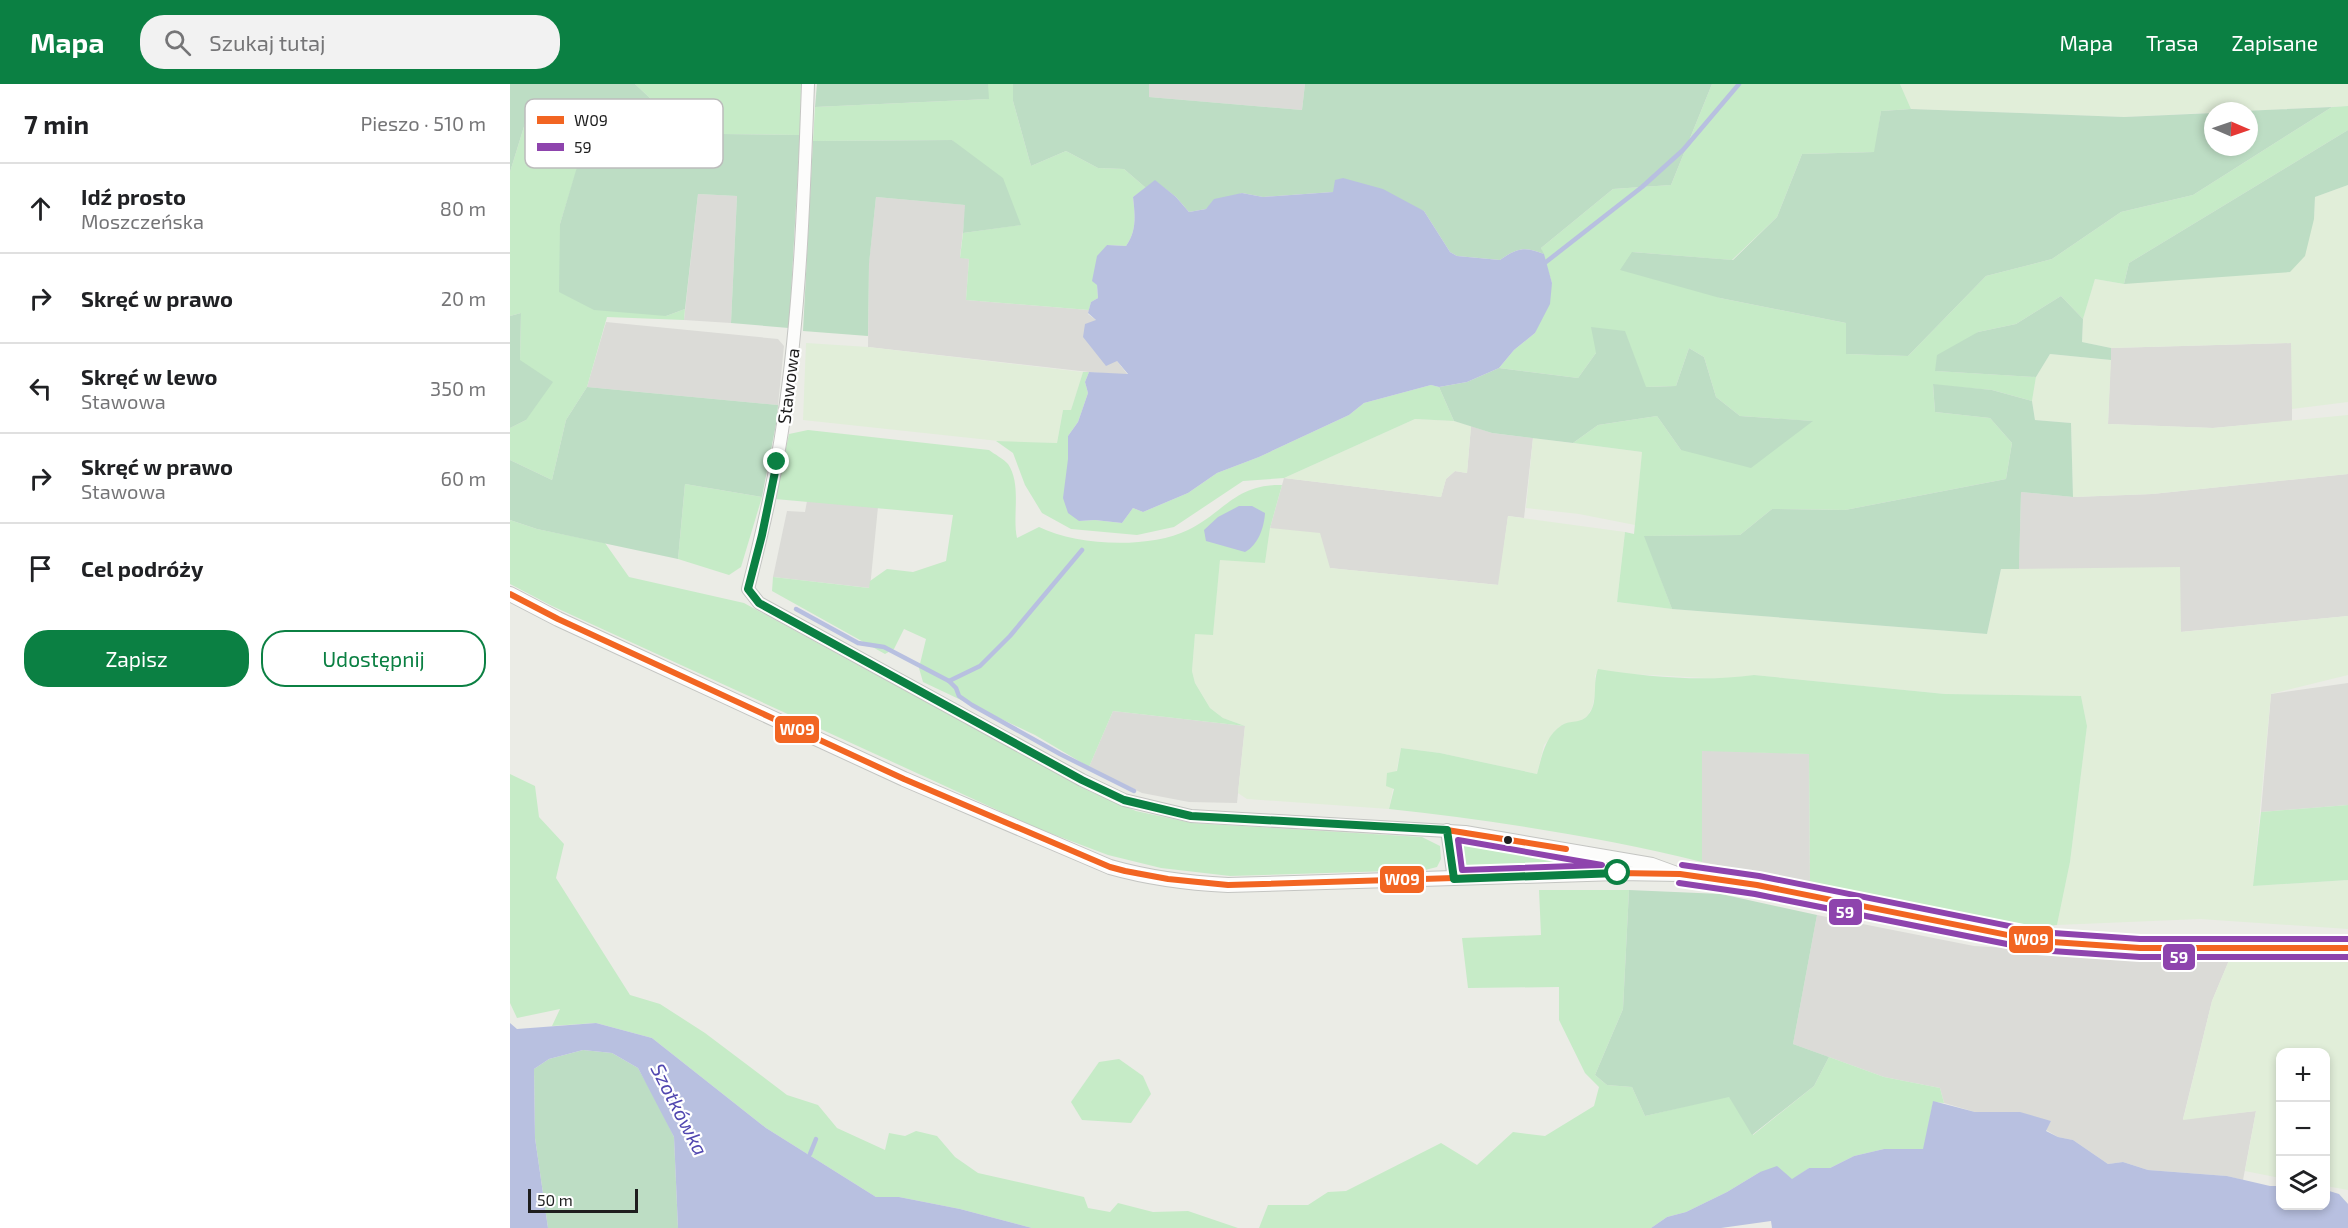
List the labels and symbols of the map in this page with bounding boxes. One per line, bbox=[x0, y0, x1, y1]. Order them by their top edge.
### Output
legend bbox=[525, 99, 723, 168]
north arrow bbox=[2204, 102, 2258, 156]
text: W09 bbox=[574, 110, 608, 129]
text: 59 bbox=[574, 137, 592, 156]
street label: Stawowa bbox=[772, 347, 804, 425]
route end bbox=[763, 448, 789, 474]
line badge: W09 bbox=[774, 715, 820, 744]
text: W09 bbox=[779, 719, 815, 738]
unlabelled marker bbox=[1502, 834, 1514, 846]
route start bbox=[1604, 859, 1630, 885]
line badge: W09 bbox=[1379, 865, 1425, 894]
text: W09 bbox=[1384, 869, 1420, 888]
line badge: 59 bbox=[1828, 898, 1863, 926]
text: 59 bbox=[1836, 902, 1854, 921]
line badge: W09 bbox=[2008, 925, 2054, 954]
text: W09 bbox=[2013, 929, 2049, 948]
line badge: 59 bbox=[2162, 943, 2196, 971]
text: 59 bbox=[2170, 947, 2188, 966]
water label: Szotkówka bbox=[647, 1059, 713, 1159]
scale bar bbox=[528, 1186, 638, 1214]

